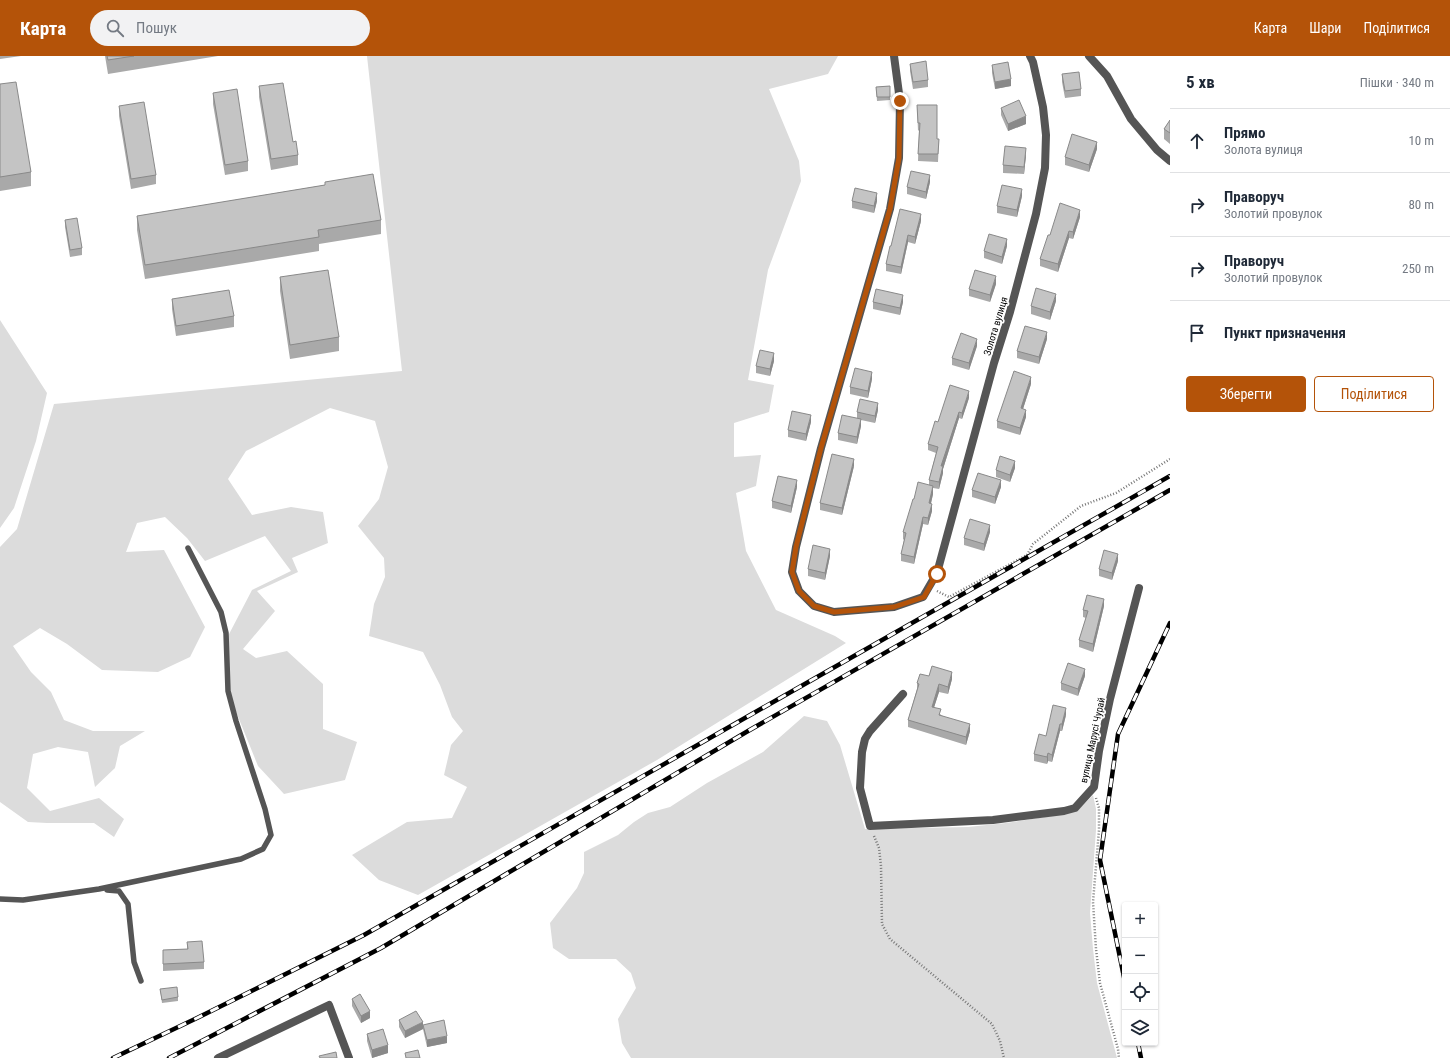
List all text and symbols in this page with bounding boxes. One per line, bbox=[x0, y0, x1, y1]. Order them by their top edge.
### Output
search box bbox=[90, 10, 370, 46]
text: Карта bbox=[20, 17, 66, 40]
icon: search bbox=[104, 17, 126, 39]
text: Пошук bbox=[136, 19, 177, 37]
text: Карта bbox=[1254, 20, 1287, 36]
text: Шари bbox=[1309, 20, 1341, 36]
text: Поділитися bbox=[1363, 20, 1430, 36]
text: 5 хв bbox=[1186, 72, 1215, 92]
text: Пішки · 340 m bbox=[1360, 75, 1434, 90]
route end bbox=[891, 92, 909, 110]
text: Прямо bbox=[1224, 124, 1265, 142]
icon: ahead bbox=[1186, 130, 1208, 152]
text: 10 m bbox=[1408, 133, 1434, 148]
text: Золота вулиця bbox=[1224, 142, 1303, 157]
text: Праворуч bbox=[1224, 188, 1284, 206]
icon: right bbox=[1186, 194, 1208, 216]
text: 80 m bbox=[1408, 197, 1434, 212]
text: Золотий провулок bbox=[1224, 206, 1323, 221]
text: Праворуч bbox=[1224, 252, 1284, 270]
icon: right bbox=[1186, 258, 1208, 280]
text: 250 m bbox=[1402, 261, 1434, 276]
text: Золотий провулок bbox=[1224, 270, 1323, 285]
street label: Золота вулиця bbox=[981, 295, 1010, 357]
icon: arrive bbox=[1186, 322, 1208, 344]
text: Пункт призначення bbox=[1224, 324, 1346, 342]
button: Зберегти bbox=[1186, 376, 1306, 412]
button: Поділитися bbox=[1314, 376, 1434, 412]
route start bbox=[928, 565, 946, 583]
street label: вулиця Марусі Чурай bbox=[1078, 696, 1107, 784]
map controls bbox=[1122, 902, 1158, 1046]
button: + bbox=[1122, 902, 1158, 938]
button: − bbox=[1122, 938, 1158, 974]
button: locate bbox=[1122, 974, 1158, 1010]
button: layers bbox=[1122, 1010, 1158, 1046]

